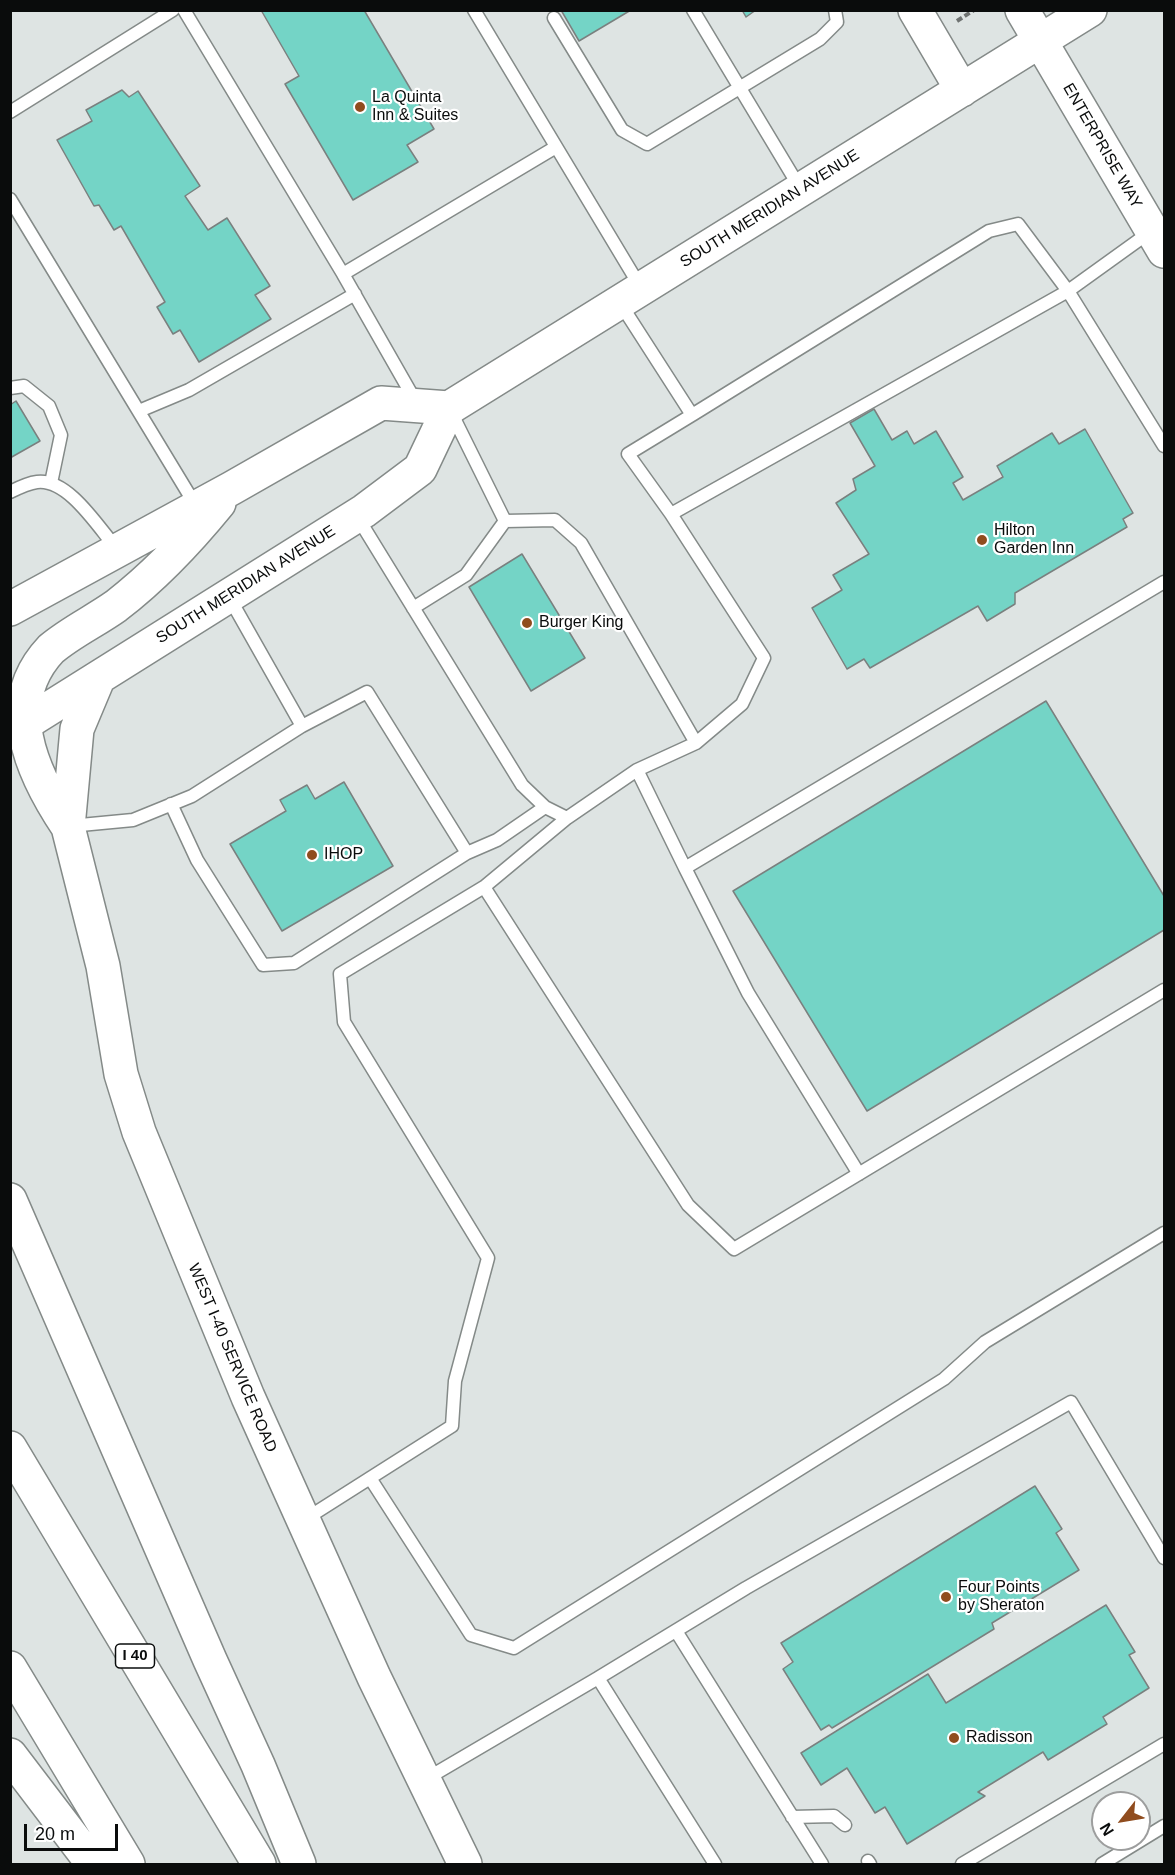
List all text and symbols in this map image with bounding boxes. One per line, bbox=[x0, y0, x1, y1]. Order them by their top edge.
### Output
street label: ENTERPRISE WAY bbox=[1058, 80, 1146, 212]
place label: La Quinta Inn & Suites bbox=[372, 88, 458, 126]
marker: La Quinta Inn & Suites bbox=[353, 100, 367, 114]
street label: SOUTH MERIDIAN AVENUE bbox=[677, 146, 863, 272]
place label: Hilton Garden Inn bbox=[994, 521, 1074, 559]
street label: SOUTH MERIDIAN AVENUE bbox=[153, 522, 339, 648]
marker: Hilton Garden Inn bbox=[975, 533, 989, 547]
place label: Burger King bbox=[539, 613, 623, 633]
marker: Burger King bbox=[520, 616, 534, 630]
place label: IHOP bbox=[324, 845, 363, 865]
marker: IHOP bbox=[305, 848, 319, 862]
street label: WEST I-40 SERVICE ROAD bbox=[183, 1261, 281, 1455]
place label: Four Points by Sheraton bbox=[958, 1578, 1044, 1616]
marker: Four Points by Sheraton bbox=[939, 1590, 953, 1604]
road number: I 40 bbox=[116, 1644, 154, 1668]
place label: Radisson bbox=[966, 1728, 1033, 1748]
marker: Radisson bbox=[947, 1731, 961, 1745]
north arrow bbox=[1091, 1791, 1151, 1851]
scale bar bbox=[27, 1812, 122, 1850]
text: N bbox=[1097, 1820, 1117, 1839]
text: 20 m bbox=[35, 1824, 75, 1844]

